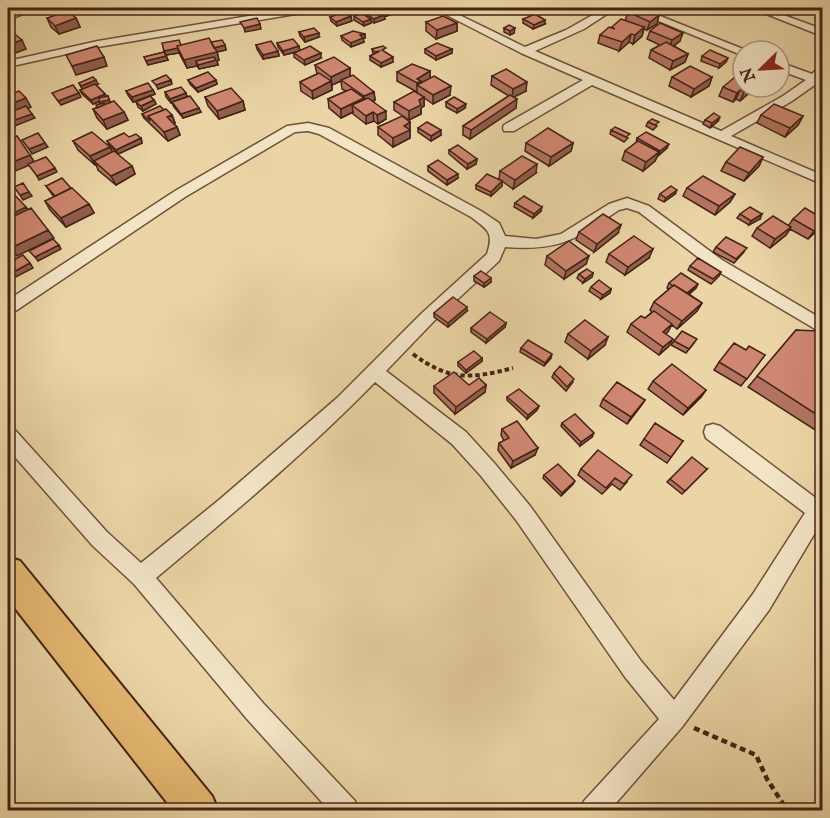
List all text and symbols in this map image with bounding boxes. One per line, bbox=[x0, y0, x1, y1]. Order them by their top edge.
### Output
north arrow bbox=[731, 39, 791, 99]
text: N bbox=[737, 64, 761, 86]

